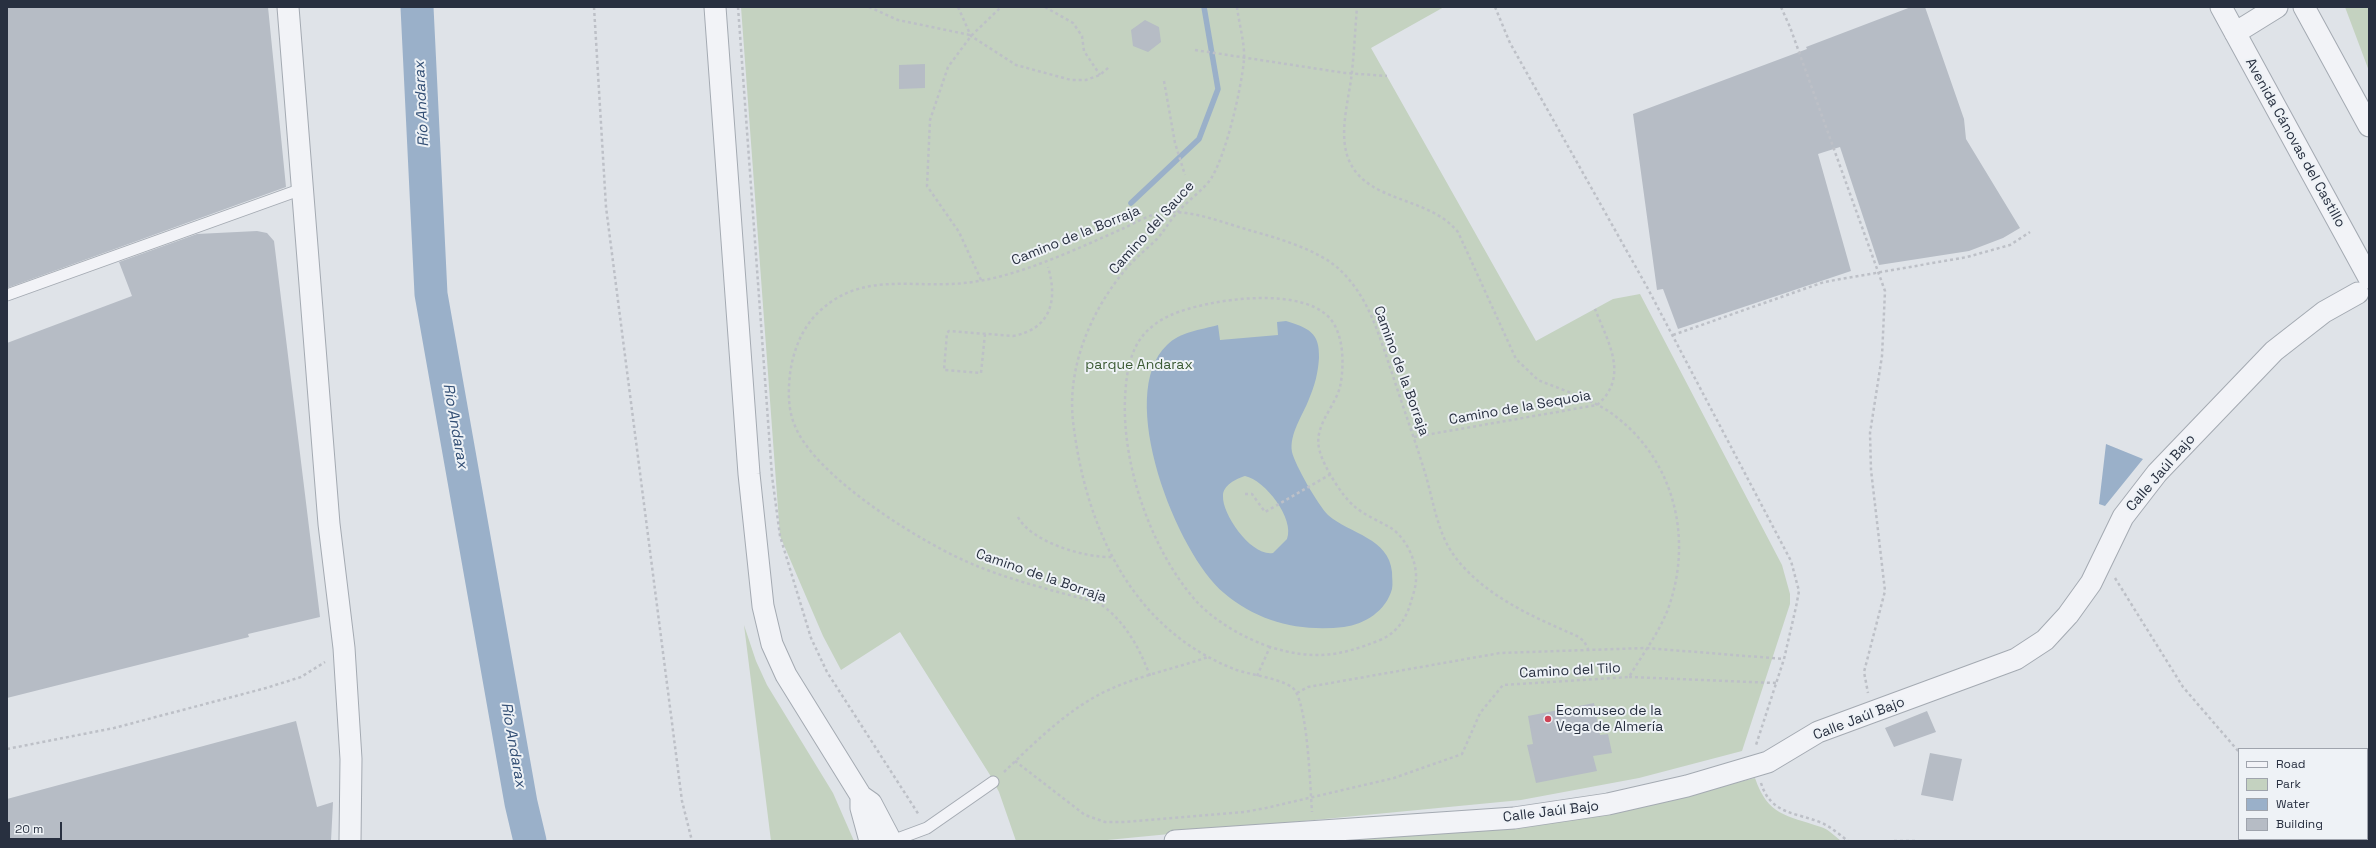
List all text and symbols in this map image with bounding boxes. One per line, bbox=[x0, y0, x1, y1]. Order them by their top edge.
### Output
street label: Avenida Cánovas del Castillo bbox=[2241, 55, 2349, 231]
water label: Río Andarax bbox=[411, 61, 433, 147]
street label: Camino del Sauce bbox=[1106, 178, 1198, 278]
street label: Camino de la Borraja bbox=[1009, 203, 1143, 269]
street label: Camino de la Borraja bbox=[1370, 304, 1432, 438]
park label: parque Andarax bbox=[1085, 357, 1193, 373]
water label: Río Andarax bbox=[439, 382, 471, 470]
street label: Camino de la Sequoia bbox=[1448, 387, 1592, 429]
street label: Calle Jaúl Bajo bbox=[2123, 431, 2199, 515]
street label: Camino de la Borraja bbox=[973, 546, 1109, 606]
street label: Camino del Tilo bbox=[1519, 660, 1621, 682]
street label: Calle Jaúl Bajo bbox=[1811, 694, 1907, 744]
water label: Río Andarax bbox=[497, 701, 529, 789]
place label: Ecomuseo de la Vega de Almería bbox=[1556, 703, 1663, 736]
marker: Ecomuseo de la Vega de Almería bbox=[1543, 714, 1553, 724]
legend bbox=[2238, 748, 2368, 840]
text: Road bbox=[2276, 756, 2305, 772]
text: Park bbox=[2276, 776, 2301, 792]
text: Water bbox=[2276, 796, 2310, 812]
street label: Calle Jaúl Bajo bbox=[1502, 798, 1600, 826]
scale bar bbox=[10, 814, 64, 840]
text: Building bbox=[2276, 816, 2323, 832]
text: 20 m bbox=[15, 821, 43, 837]

